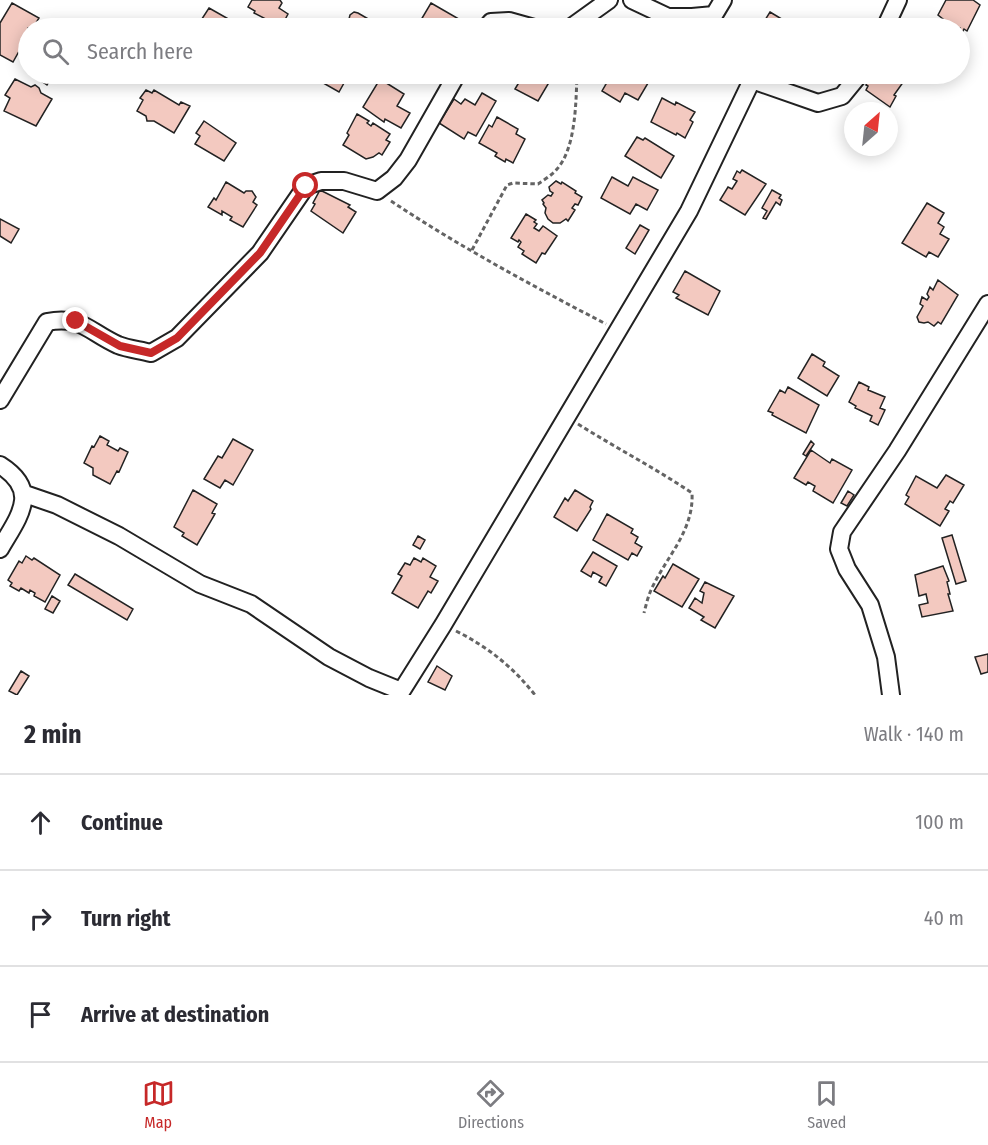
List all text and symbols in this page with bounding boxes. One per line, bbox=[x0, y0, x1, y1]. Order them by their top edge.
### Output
search box bbox=[18, 18, 970, 84]
icon: search bbox=[39, 35, 72, 68]
text: Search here bbox=[87, 38, 193, 65]
north arrow bbox=[844, 102, 898, 156]
route start bbox=[292, 172, 318, 198]
route end bbox=[62, 307, 88, 333]
text: 2 min bbox=[24, 719, 82, 750]
text: Walk · 140 m bbox=[864, 722, 964, 746]
icon: ahead bbox=[24, 806, 57, 839]
text: Continue bbox=[81, 809, 163, 836]
text: 100 m bbox=[915, 810, 964, 834]
icon: right bbox=[24, 902, 57, 935]
text: Turn right bbox=[81, 905, 170, 932]
text: 40 m bbox=[924, 906, 964, 930]
icon: arrive bbox=[24, 998, 57, 1031]
text: Arrive at destination bbox=[81, 1001, 269, 1028]
tab: Map bbox=[142, 1077, 175, 1132]
tab: Directions bbox=[458, 1077, 524, 1132]
tab: Saved bbox=[807, 1077, 846, 1132]

